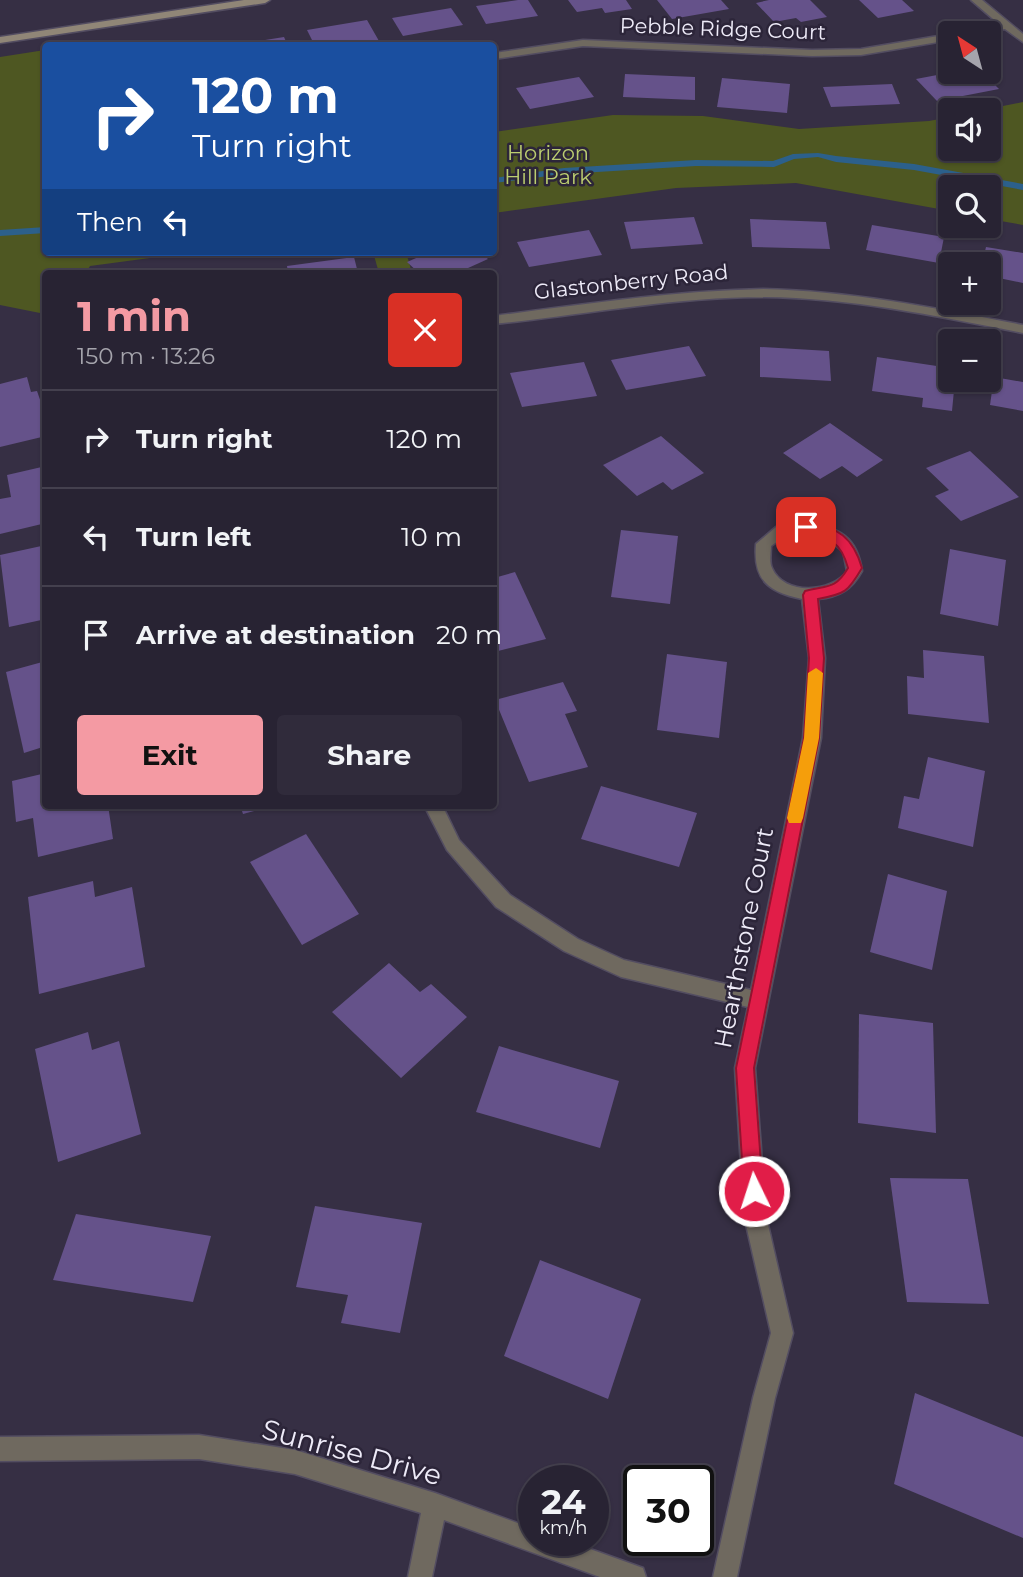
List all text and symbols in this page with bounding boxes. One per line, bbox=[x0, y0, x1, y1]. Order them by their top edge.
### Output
street label: Pebble Ridge Court bbox=[619, 12, 827, 45]
north arrow bbox=[938, 21, 1001, 84]
map controls bbox=[938, 21, 1001, 392]
text: 120 m bbox=[192, 66, 339, 125]
icon: right bbox=[77, 70, 168, 161]
button: sound bbox=[938, 98, 1001, 161]
text: Turn right bbox=[192, 126, 352, 165]
park label: Horizon Hill Park bbox=[504, 140, 592, 189]
button: search bbox=[938, 175, 1001, 238]
icon: left bbox=[157, 203, 195, 241]
text: Then bbox=[77, 206, 143, 238]
button: + bbox=[938, 252, 1001, 315]
street label: Glastonberry Road bbox=[533, 259, 729, 304]
text: 1 min bbox=[77, 290, 191, 342]
button: close bbox=[388, 293, 462, 367]
button: − bbox=[938, 329, 1001, 392]
text: 150 m · 13:26 bbox=[77, 342, 215, 370]
icon: right bbox=[77, 420, 115, 458]
text: Turn right bbox=[136, 423, 272, 455]
text: 120 m bbox=[386, 423, 462, 455]
pin bbox=[776, 497, 836, 557]
icon: arrive bbox=[787, 508, 825, 546]
icon: left bbox=[77, 518, 115, 556]
text: Turn left bbox=[136, 521, 252, 553]
text: 10 m bbox=[401, 521, 462, 553]
icon: arrive bbox=[77, 616, 115, 654]
text: Arrive at destination bbox=[136, 619, 415, 651]
text: 20 m bbox=[436, 619, 502, 651]
button: Exit bbox=[77, 715, 263, 795]
button: Share bbox=[277, 715, 462, 795]
street label: Hearthstone Court bbox=[708, 825, 779, 1051]
position arrow bbox=[717, 1154, 791, 1228]
street label: Sunrise Drive bbox=[258, 1412, 446, 1492]
speed limit sign: 30 bbox=[623, 1465, 714, 1556]
text: 24 bbox=[541, 1480, 586, 1523]
text: km/h bbox=[539, 1517, 588, 1539]

